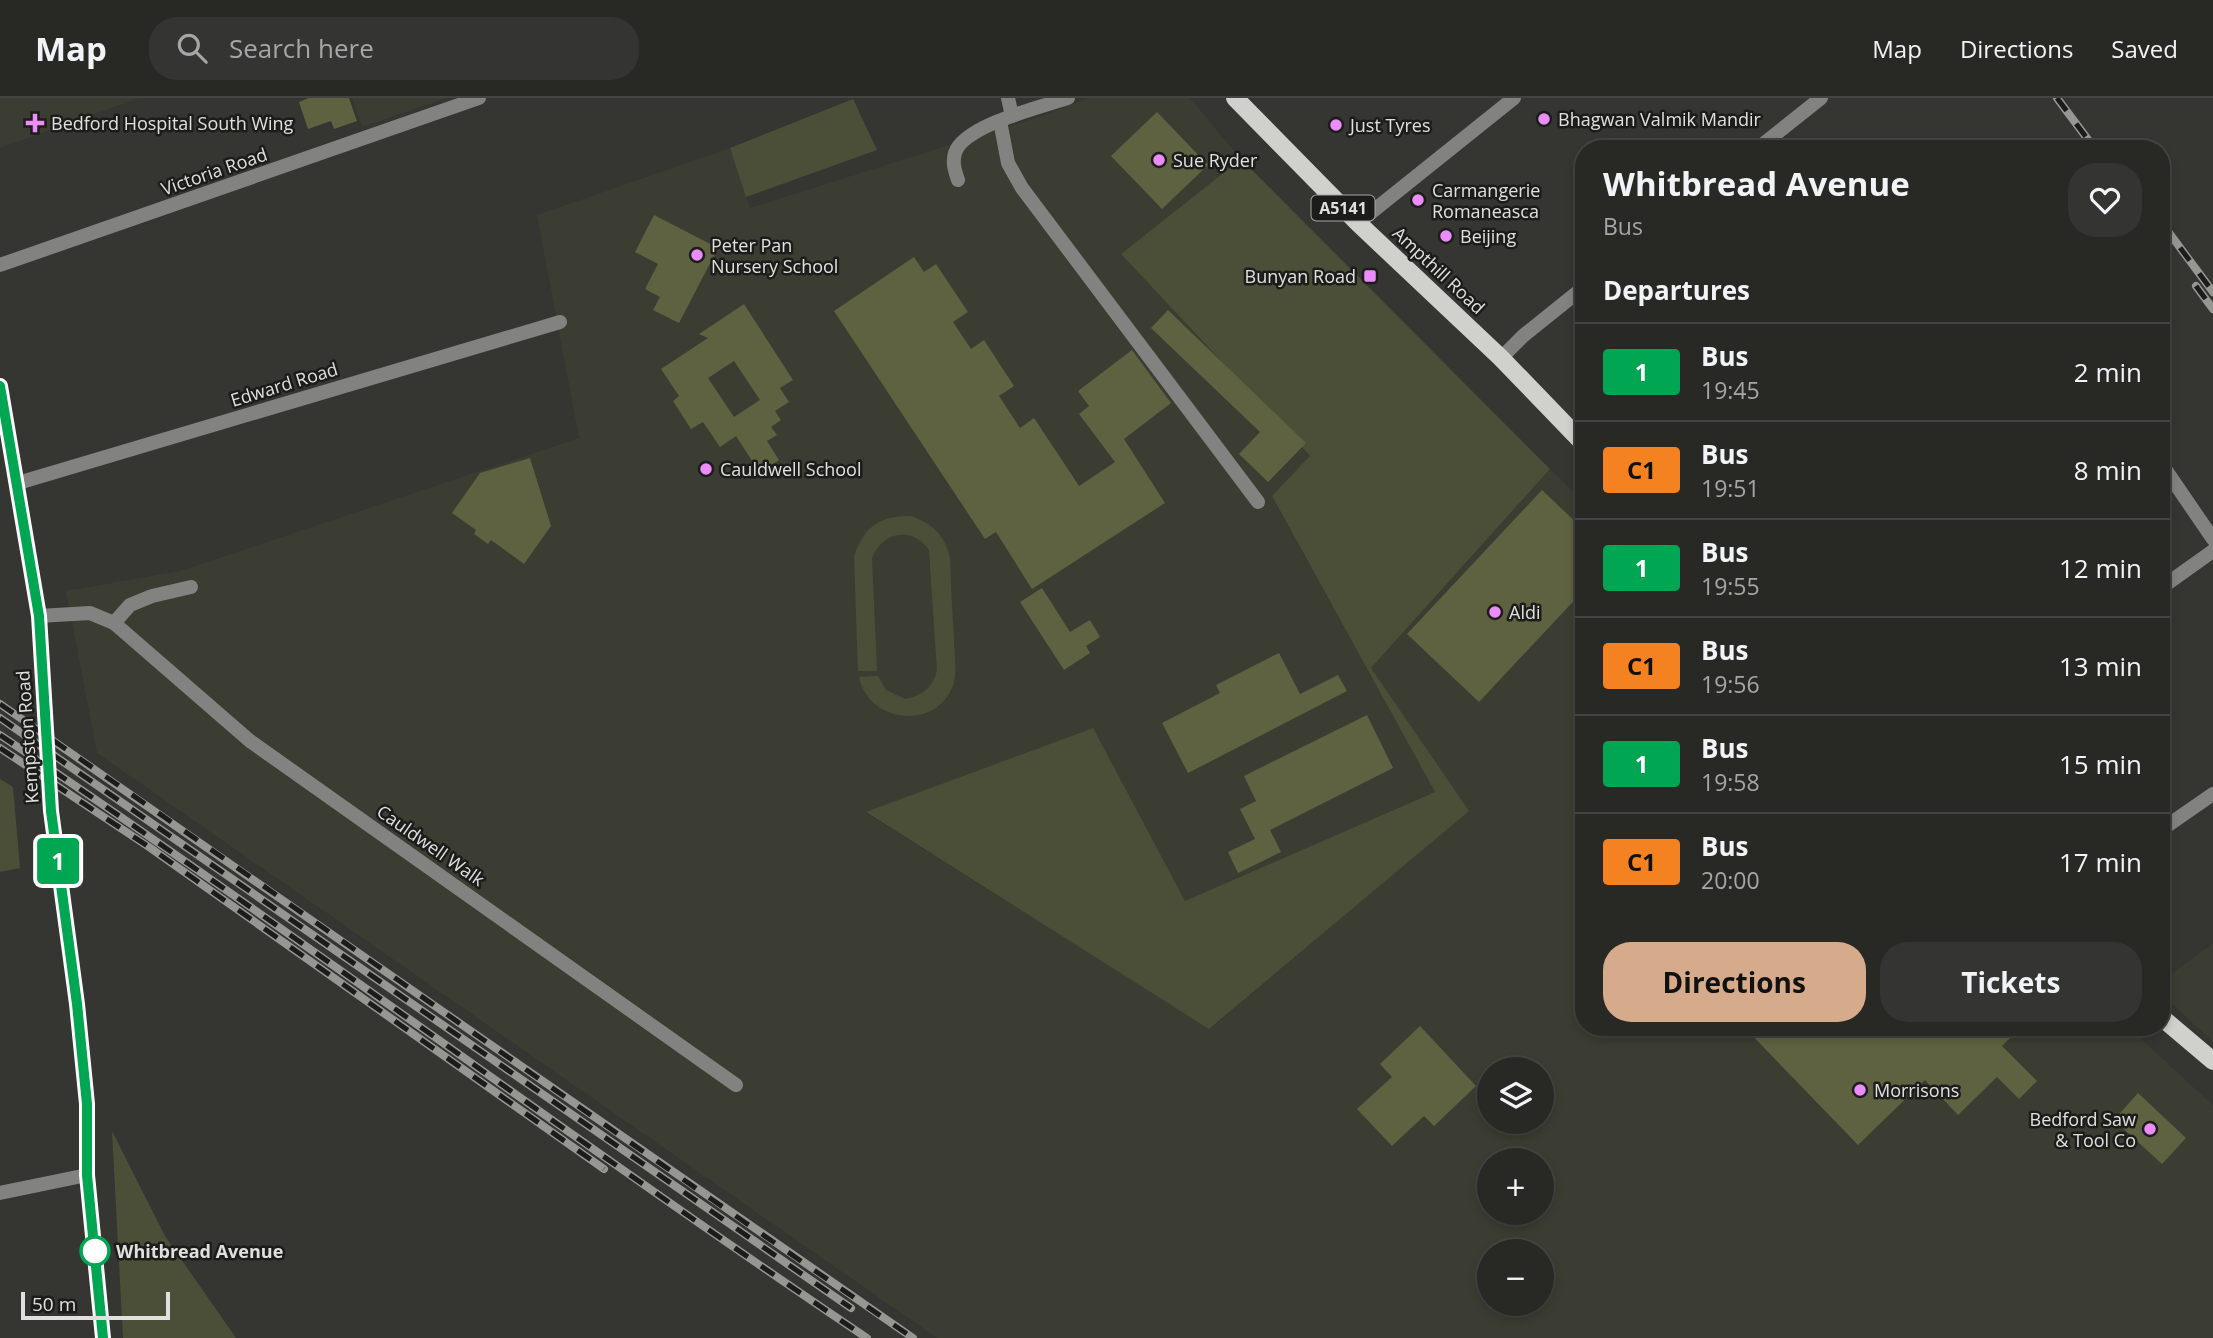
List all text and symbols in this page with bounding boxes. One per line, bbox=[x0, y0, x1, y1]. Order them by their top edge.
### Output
search box bbox=[149, 17, 639, 80]
text: Map bbox=[35, 26, 107, 71]
icon: search bbox=[173, 29, 211, 67]
text: Search here bbox=[229, 30, 374, 66]
text: Map bbox=[1872, 32, 1922, 65]
text: Directions bbox=[1960, 32, 2073, 65]
text: Saved bbox=[2111, 32, 2178, 65]
place label: Bhagwan Valmik Mandir bbox=[1558, 107, 1762, 131]
place label: Bedford Hospital South Wing bbox=[51, 111, 294, 135]
marker: Bhagwan Valmik Mandir bbox=[1536, 111, 1552, 127]
marker: Bedford Hospital South Wing bbox=[25, 113, 45, 133]
place label: Just Tyres bbox=[1348, 113, 1431, 137]
marker: Just Tyres bbox=[1328, 117, 1344, 133]
street label: Victoria Road bbox=[158, 142, 270, 200]
place label: Sue Ryder bbox=[1173, 148, 1258, 172]
marker: Sue Ryder bbox=[1151, 152, 1167, 168]
text: Whitbread Avenue bbox=[1603, 161, 1910, 206]
button: heart bbox=[2068, 163, 2142, 237]
place label: Carmangerie Romaneasca bbox=[1432, 178, 1540, 223]
marker: Carmangerie Romaneasca bbox=[1410, 192, 1426, 208]
road number: A5141 bbox=[1312, 195, 1374, 220]
text: Bus bbox=[1603, 210, 1643, 242]
street label: Ampthill Road bbox=[1388, 221, 1490, 319]
place label: Beijing bbox=[1460, 224, 1516, 248]
marker: Beijing bbox=[1438, 228, 1454, 244]
place label: Peter Pan Nursery School bbox=[711, 233, 838, 278]
marker: Peter Pan Nursery School bbox=[689, 247, 705, 263]
place label: Bunyan Road bbox=[1245, 264, 1356, 288]
marker: Bunyan Road bbox=[1362, 268, 1378, 284]
text: Departures bbox=[1603, 272, 1750, 308]
text: Bus bbox=[1701, 338, 1748, 374]
text: 2 min bbox=[2074, 354, 2142, 390]
text: 1 bbox=[1635, 355, 1648, 388]
street label: Edward Road bbox=[227, 356, 341, 412]
text: 19:45 bbox=[1701, 374, 1760, 406]
text: Bus bbox=[1701, 436, 1748, 472]
text: 8 min bbox=[2074, 452, 2142, 488]
text: C1 bbox=[1627, 453, 1656, 486]
place label: Cauldwell School bbox=[720, 457, 862, 481]
marker: Cauldwell School bbox=[698, 461, 714, 477]
text: 19:51 bbox=[1701, 472, 1760, 504]
text: Bus bbox=[1701, 534, 1748, 570]
text: 12 min bbox=[2059, 550, 2142, 586]
text: 1 bbox=[1635, 551, 1648, 584]
text: 19:55 bbox=[1701, 570, 1760, 602]
place label: Aldi bbox=[1509, 600, 1540, 624]
marker: Aldi bbox=[1487, 604, 1503, 620]
text: Bus bbox=[1701, 632, 1748, 668]
text: 13 min bbox=[2059, 648, 2142, 684]
text: C1 bbox=[1627, 649, 1656, 682]
text: 19:56 bbox=[1701, 668, 1760, 700]
street label: Kempston Road bbox=[10, 670, 44, 804]
text: Bus bbox=[1701, 730, 1748, 766]
text: 15 min bbox=[2059, 746, 2142, 782]
text: 1 bbox=[1635, 747, 1648, 780]
text: 19:58 bbox=[1701, 766, 1760, 798]
street label: Cauldwell Walk bbox=[372, 799, 490, 891]
text: Bus bbox=[1701, 828, 1748, 864]
line badge: 1 bbox=[35, 838, 81, 884]
text: 1 bbox=[51, 844, 65, 877]
text: 17 min bbox=[2059, 844, 2142, 880]
text: C1 bbox=[1627, 845, 1656, 878]
text: 20:00 bbox=[1701, 864, 1760, 896]
button: Directions bbox=[1603, 942, 1866, 1022]
button: Tickets bbox=[1880, 942, 2142, 1022]
map controls bbox=[1477, 1057, 1554, 1316]
button: layers bbox=[1477, 1057, 1554, 1134]
place label: Morrisons bbox=[1874, 1078, 1959, 1102]
marker: Morrisons bbox=[1852, 1082, 1868, 1098]
place label: Bedford Saw & Tool Co bbox=[2030, 1107, 2136, 1152]
marker: Bedford Saw & Tool Co bbox=[2142, 1121, 2158, 1137]
button: + bbox=[1477, 1148, 1554, 1225]
marker: Whitbread Avenue bbox=[80, 1236, 110, 1266]
place label: Whitbread Avenue bbox=[116, 1239, 283, 1263]
button: − bbox=[1477, 1239, 1554, 1316]
scale bar bbox=[21, 1289, 170, 1321]
text: 50 m bbox=[32, 1291, 76, 1317]

